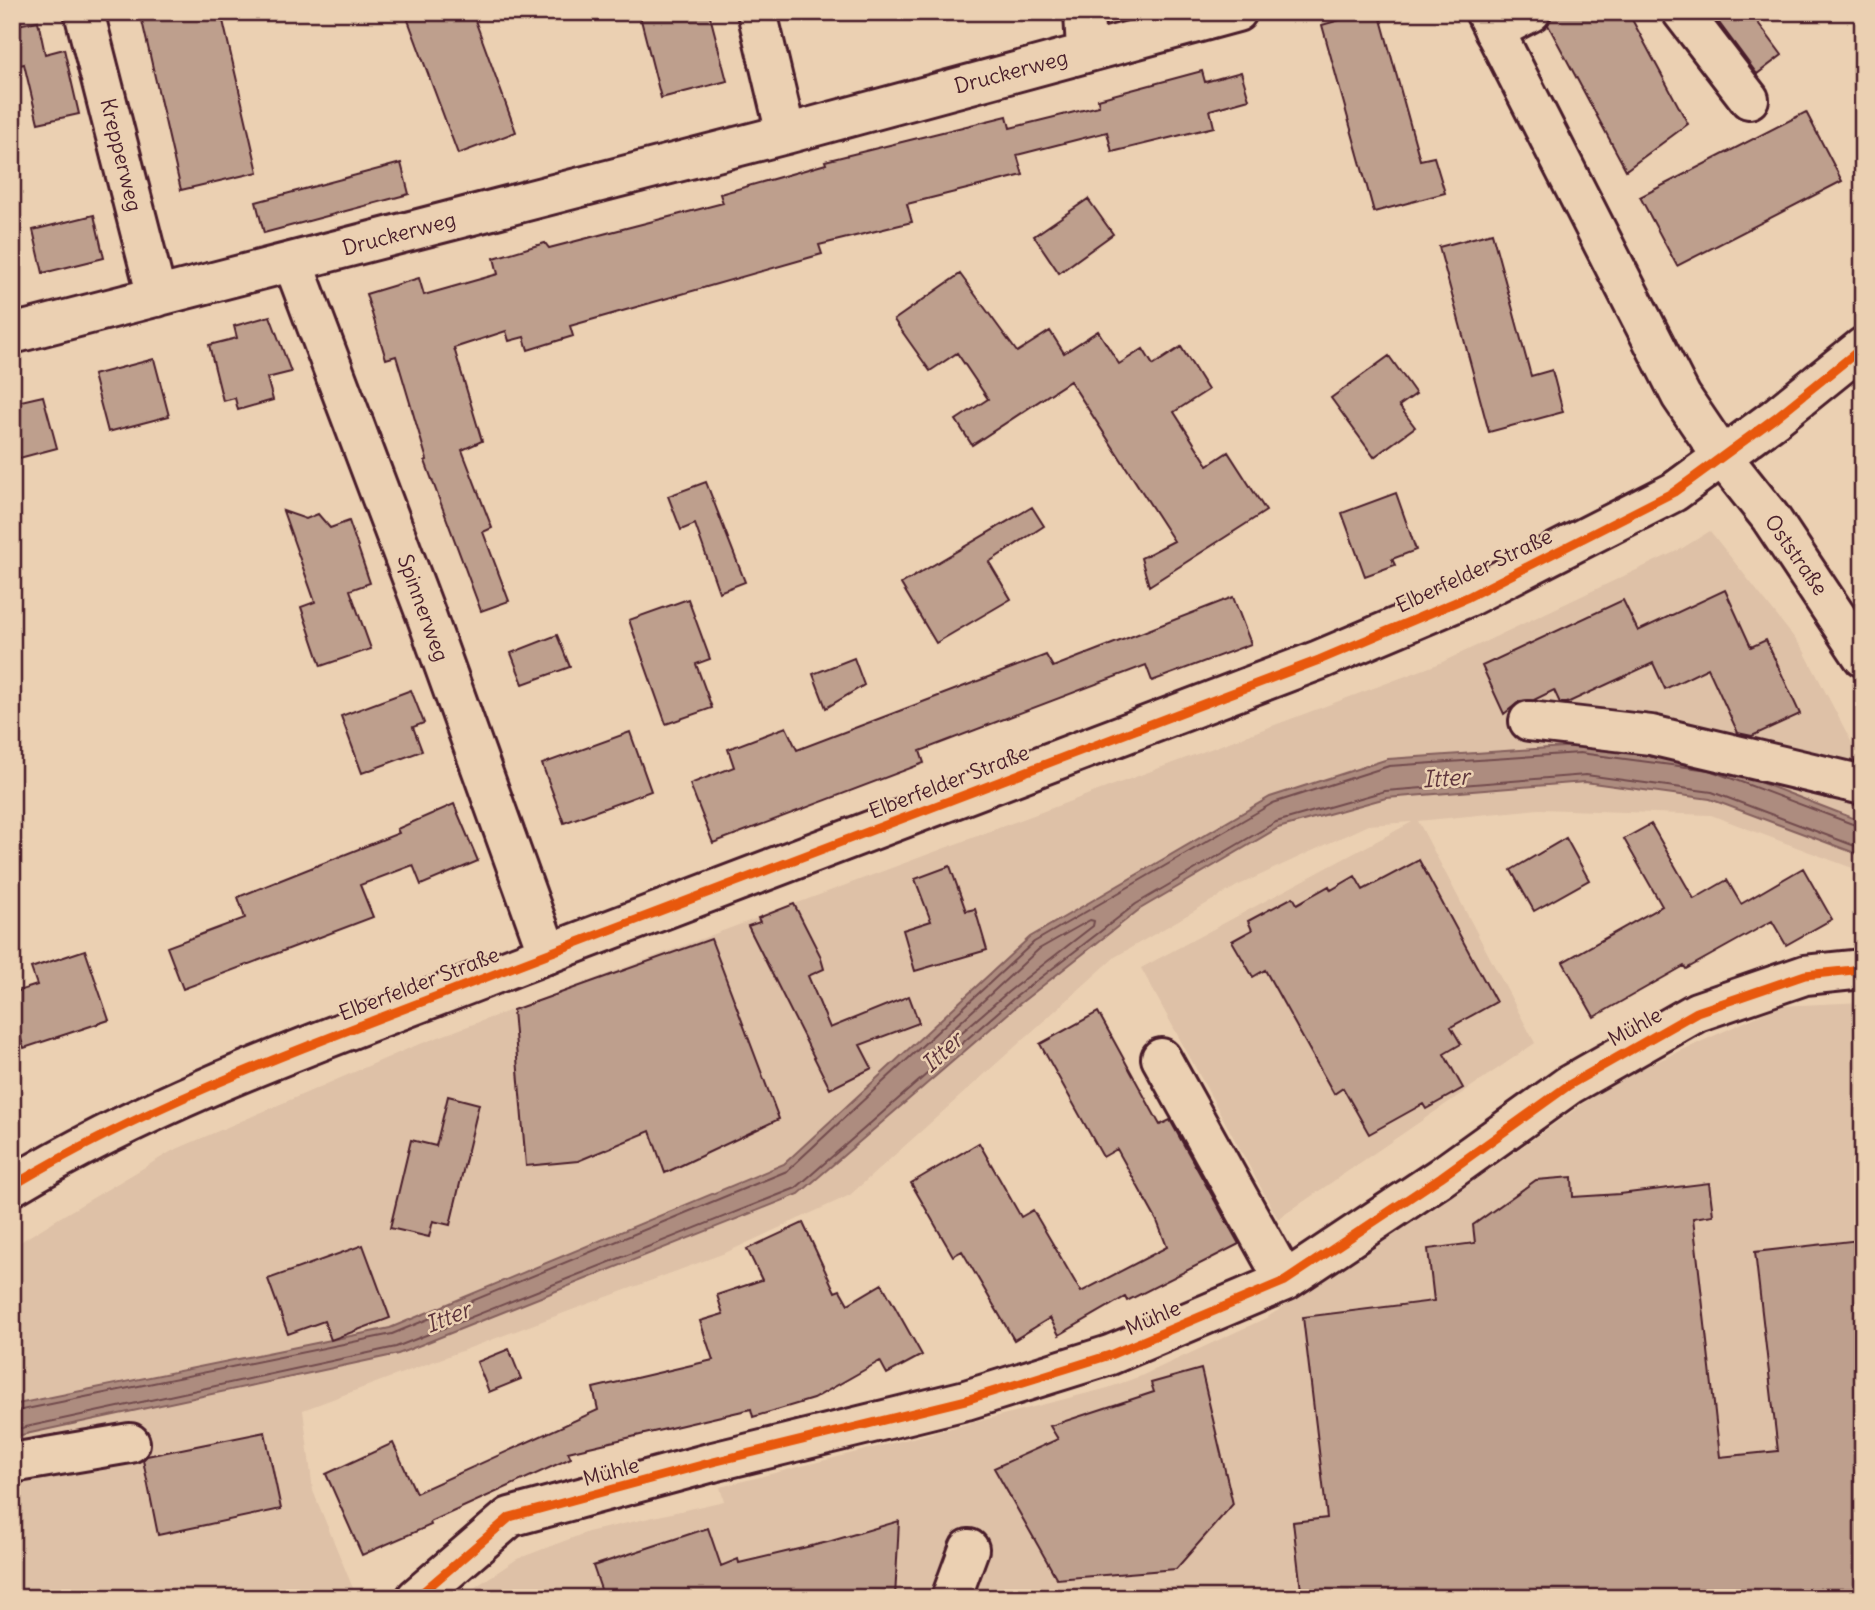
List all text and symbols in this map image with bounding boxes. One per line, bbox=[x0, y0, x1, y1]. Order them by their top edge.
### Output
street label: Druckerweg bbox=[951, 43, 1071, 100]
street label: Krepperweg bbox=[94, 96, 149, 214]
street label: Druckerweg bbox=[339, 205, 459, 262]
street label: Oststraße bbox=[1759, 509, 1834, 600]
street label: Elberfelder Straße bbox=[1391, 522, 1556, 619]
street label: Spinnerweg bbox=[392, 551, 455, 665]
street label: Elberfelder Straße bbox=[865, 739, 1033, 825]
water label: Itter bbox=[1422, 761, 1473, 794]
street label: Elberfelder Straße bbox=[335, 941, 503, 1027]
street label: Mühle bbox=[1603, 1001, 1666, 1052]
water label: Itter bbox=[915, 1023, 970, 1078]
water label: Itter bbox=[421, 1293, 477, 1339]
street label: Mühle bbox=[1121, 1294, 1184, 1341]
street label: Mühle bbox=[580, 1451, 642, 1492]

